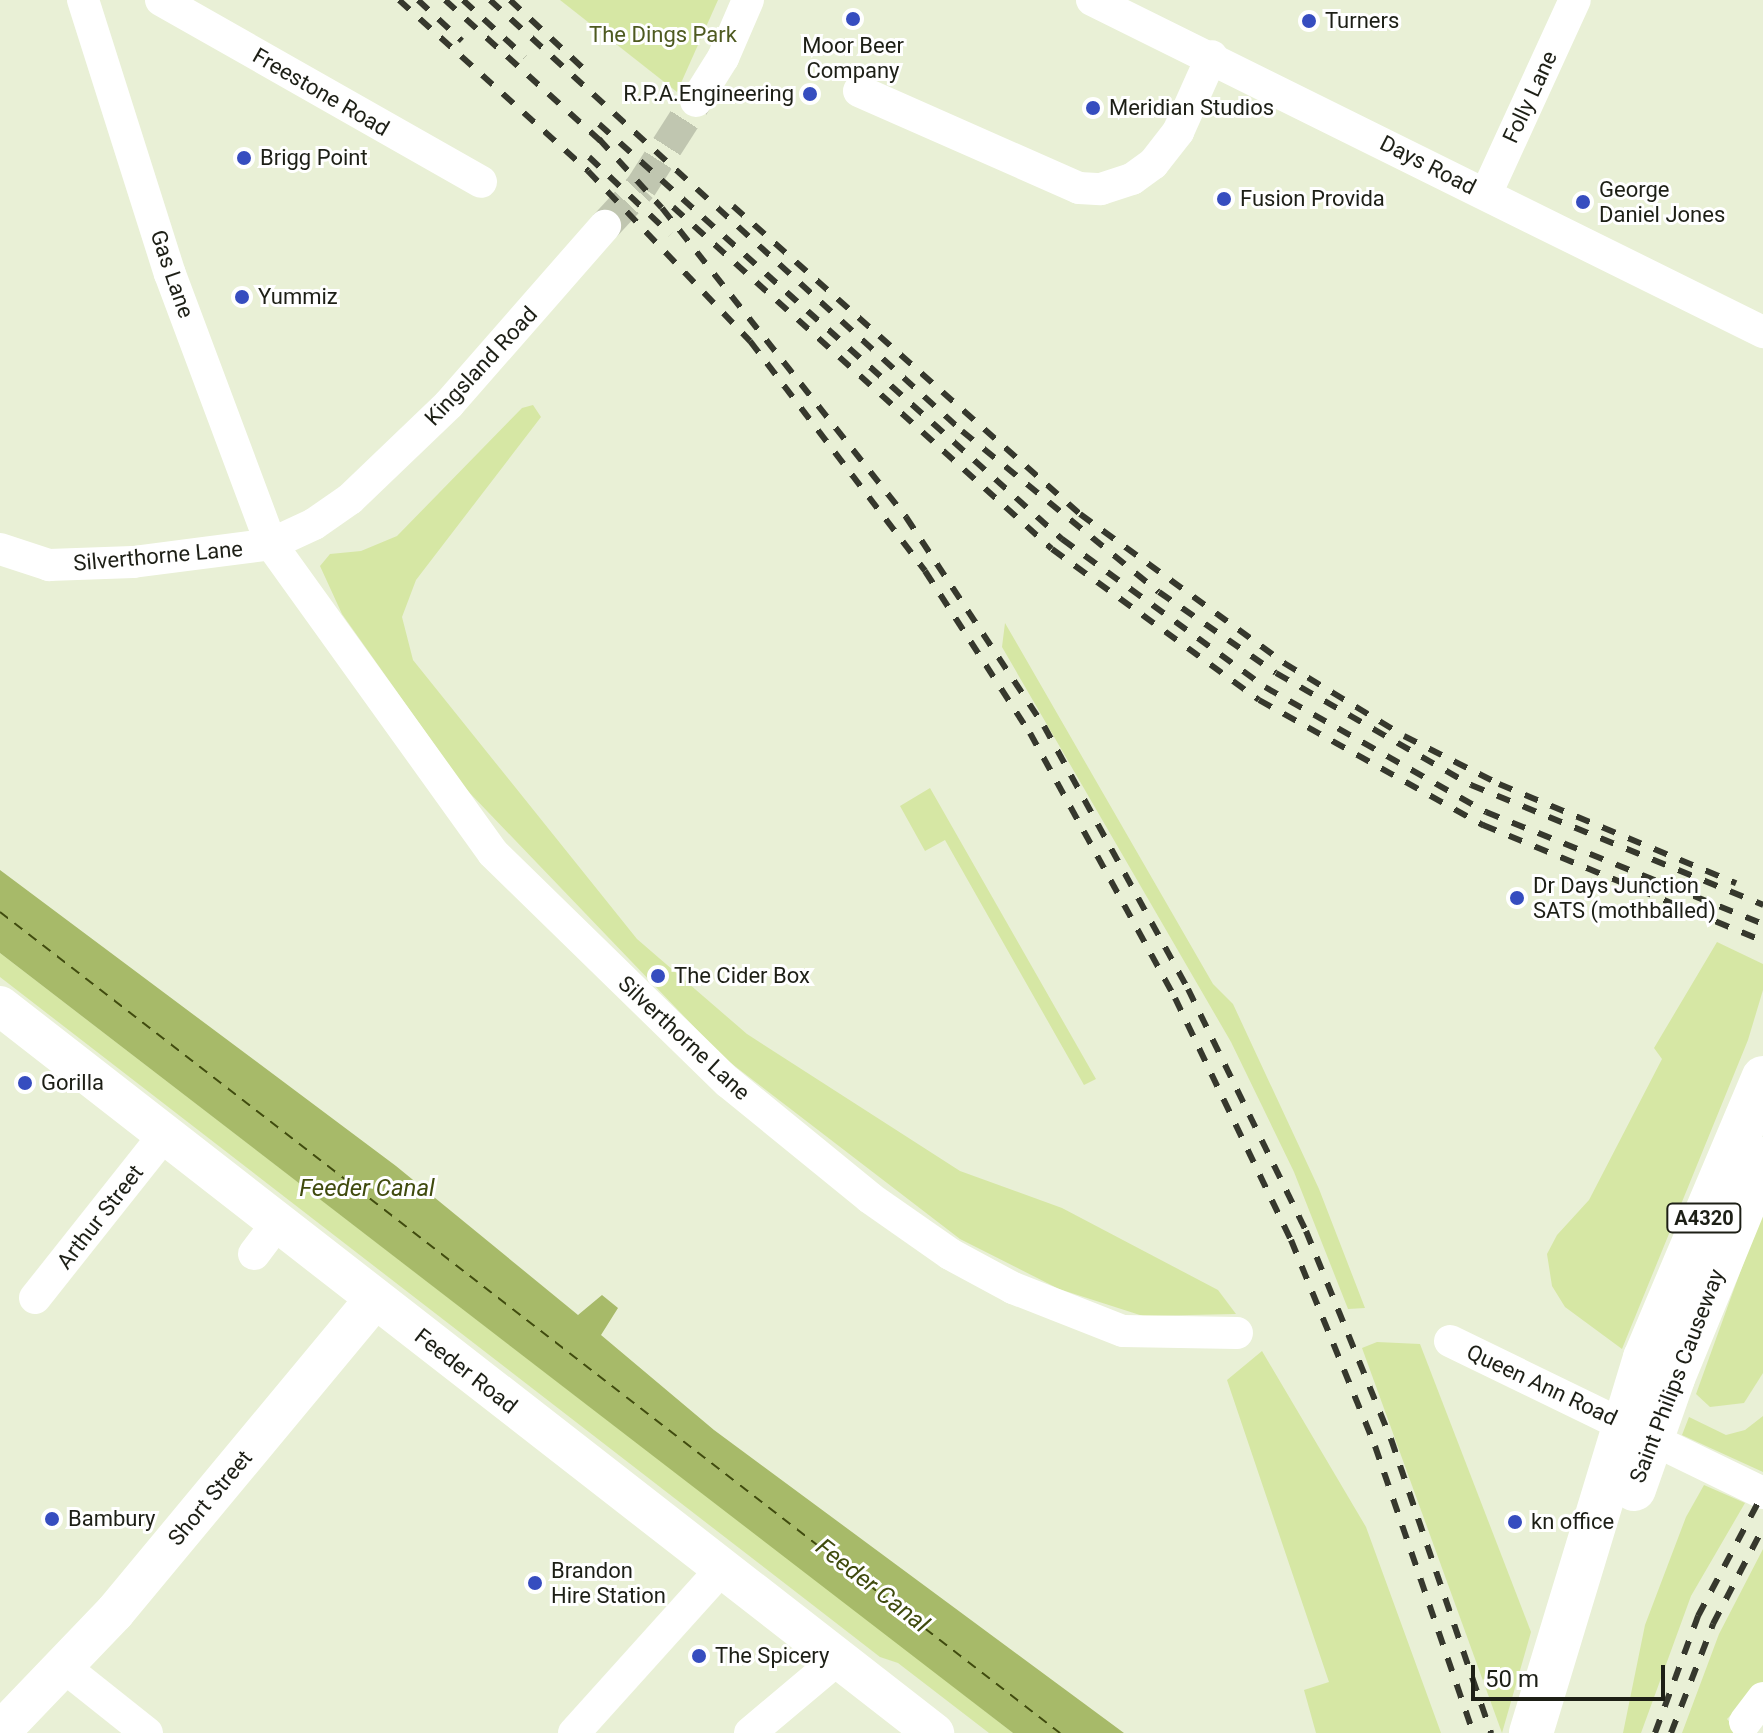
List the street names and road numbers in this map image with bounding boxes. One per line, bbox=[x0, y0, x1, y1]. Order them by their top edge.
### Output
street label: Freestone Road bbox=[248, 42, 394, 142]
street label: Folly Lane bbox=[1497, 47, 1563, 147]
street label: Days Road bbox=[1376, 130, 1480, 200]
street label: Gas Lane bbox=[145, 226, 199, 322]
street label: Kingsland Road bbox=[419, 301, 543, 431]
street label: Silverthorne Lane bbox=[72, 535, 244, 577]
street label: Silverthorne Lane bbox=[613, 970, 755, 1106]
street label: Arthur Street bbox=[51, 1160, 149, 1274]
road number: A4320 bbox=[1666, 1202, 1742, 1234]
street label: Saint Philips Causeway bbox=[1624, 1266, 1730, 1486]
street label: Feeder Road bbox=[410, 1323, 522, 1419]
street label: Queen Ann Road bbox=[1463, 1339, 1621, 1431]
street label: Short Street bbox=[162, 1445, 258, 1551]

